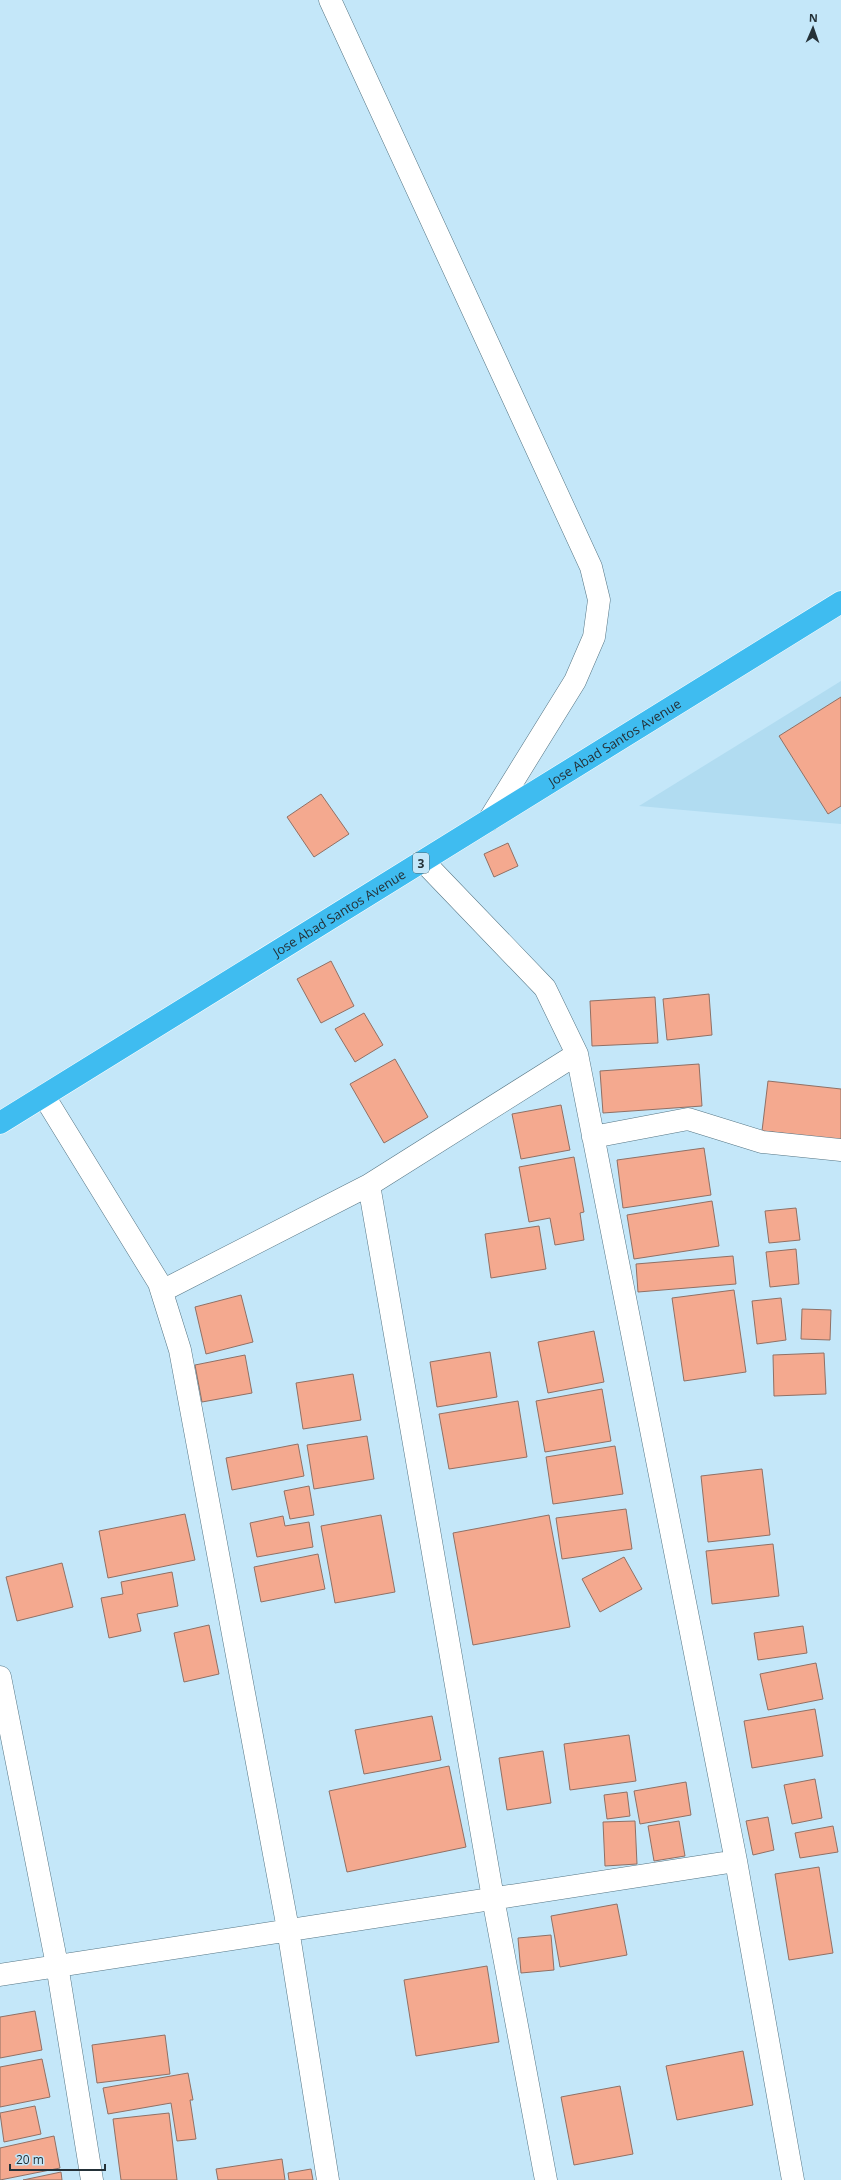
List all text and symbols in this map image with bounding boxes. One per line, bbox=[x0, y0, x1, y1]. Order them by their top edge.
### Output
north arrow bbox=[793, 8, 833, 48]
text: N bbox=[809, 10, 818, 25]
street label: Jose Abad Santos Avenue bbox=[543, 694, 684, 791]
road number: 3 bbox=[413, 853, 429, 873]
street label: Jose Abad Santos Avenue bbox=[268, 865, 409, 962]
scale bar bbox=[10, 2146, 105, 2172]
text: 20 m bbox=[16, 2151, 44, 2168]

